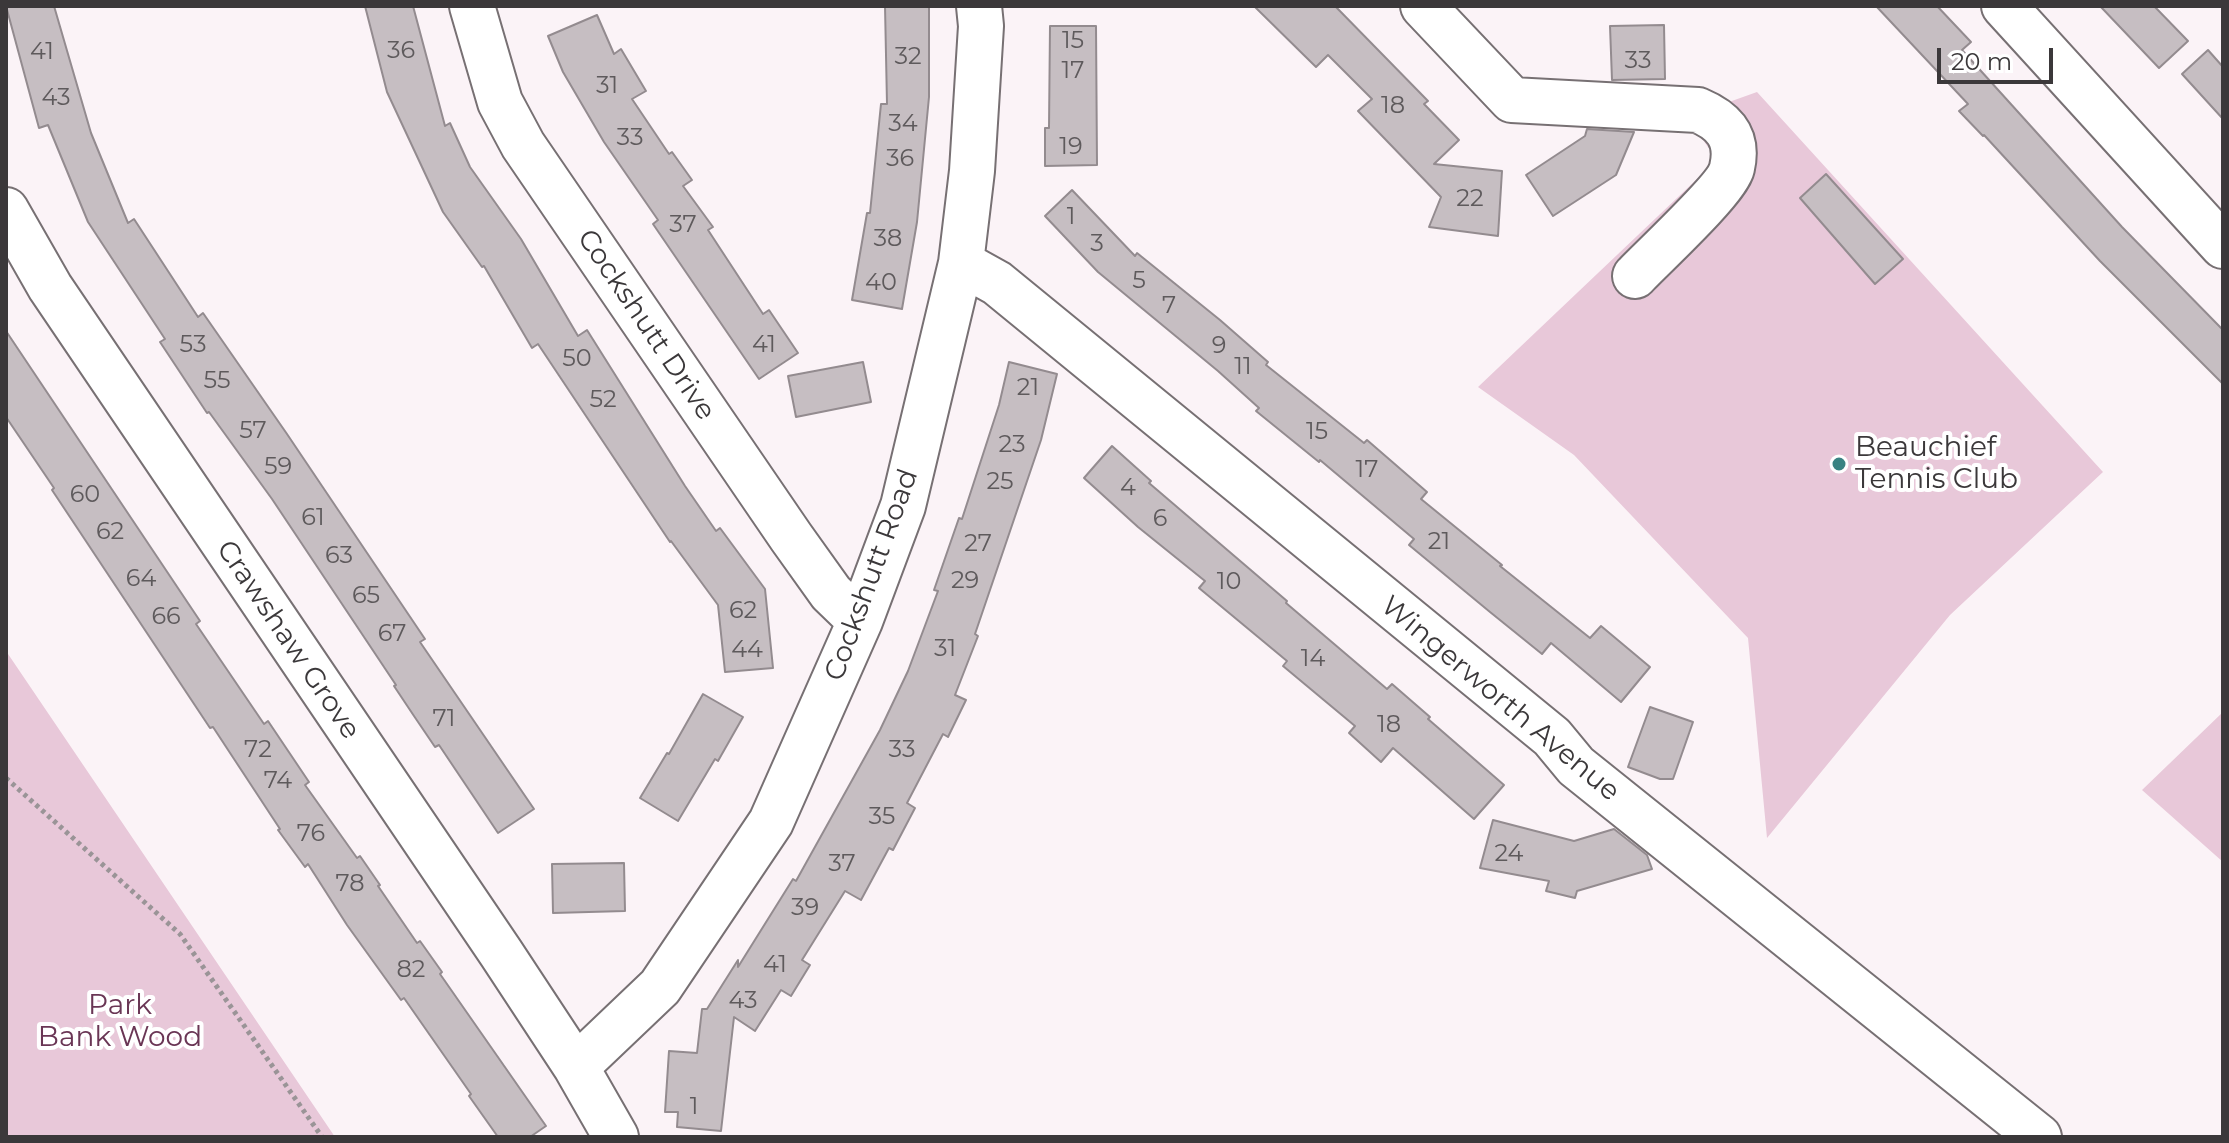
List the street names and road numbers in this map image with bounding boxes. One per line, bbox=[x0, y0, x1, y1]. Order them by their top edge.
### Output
street label: Cockshutt Drive bbox=[570, 223, 722, 427]
street label: Cockshutt Road bbox=[818, 465, 926, 685]
street label: Crawshaw Grove bbox=[209, 534, 367, 746]
street label: Wingerworth Avenue bbox=[1374, 589, 1626, 809]

